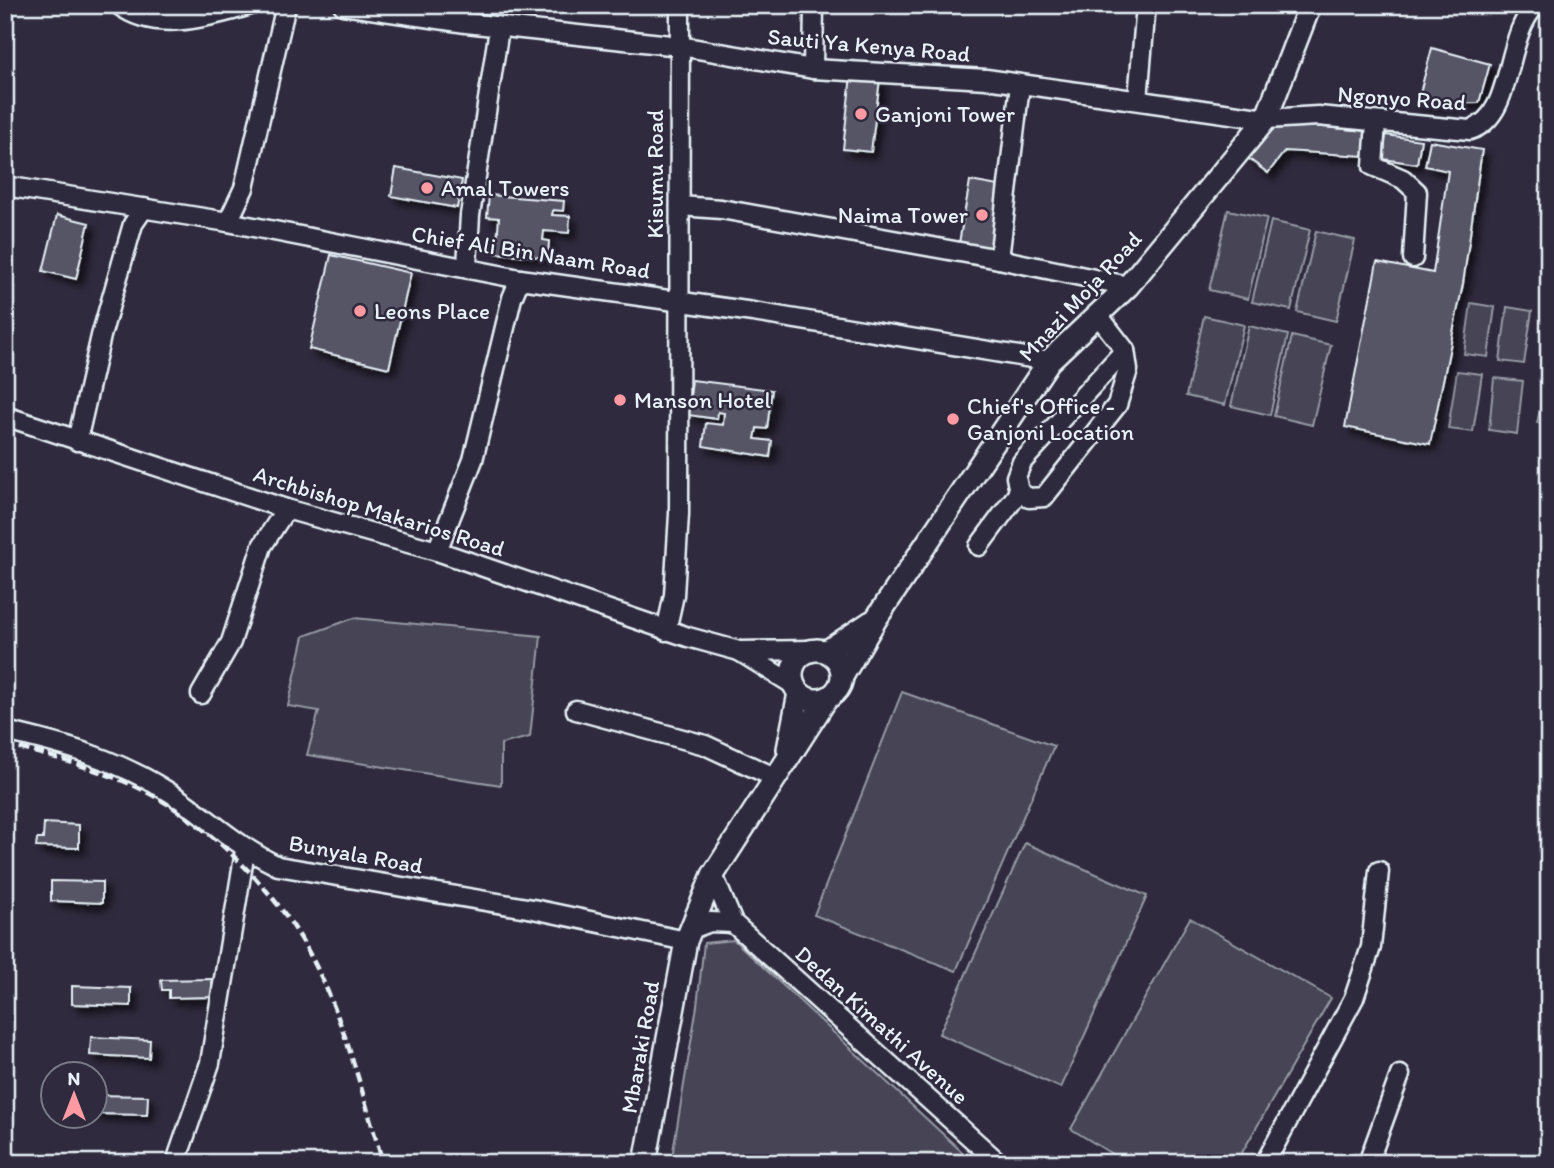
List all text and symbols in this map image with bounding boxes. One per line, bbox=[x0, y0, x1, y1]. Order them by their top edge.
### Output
street label: Sauti Ya Kenya Road bbox=[767, 22, 972, 68]
street label: Ngonyo Road bbox=[1337, 80, 1468, 116]
place label: Ganjoni Tower bbox=[875, 100, 1015, 128]
marker: Ganjoni Tower bbox=[853, 106, 869, 122]
street label: Kisumu Road bbox=[641, 109, 669, 239]
place label: Amal Towers bbox=[441, 174, 569, 202]
marker: Amal Towers bbox=[419, 180, 435, 196]
place label: Naima Tower bbox=[838, 201, 968, 229]
marker: Naima Tower bbox=[974, 207, 990, 223]
street label: Chief Ali Bin Naam Road bbox=[410, 219, 653, 285]
street label: Mnazi Moja Road bbox=[1012, 225, 1148, 367]
place label: Leons Place bbox=[374, 297, 490, 325]
marker: Leons Place bbox=[352, 303, 368, 319]
place label: Manson Hotel bbox=[634, 386, 771, 414]
marker: Manson Hotel bbox=[612, 392, 628, 408]
place label: Chief's Office - Ganjoni Location bbox=[967, 392, 1134, 446]
marker: Chief's Office - Ganjoni Location bbox=[945, 411, 961, 427]
street label: Archbishop Makarios Road bbox=[250, 459, 508, 563]
street label: Bunyala Road bbox=[287, 828, 426, 880]
street label: Dedan Kimathi Avenue bbox=[790, 940, 974, 1110]
street label: Mbaraki Road bbox=[615, 978, 666, 1116]
north arrow bbox=[38, 1060, 108, 1130]
text: N bbox=[68, 1067, 80, 1090]

